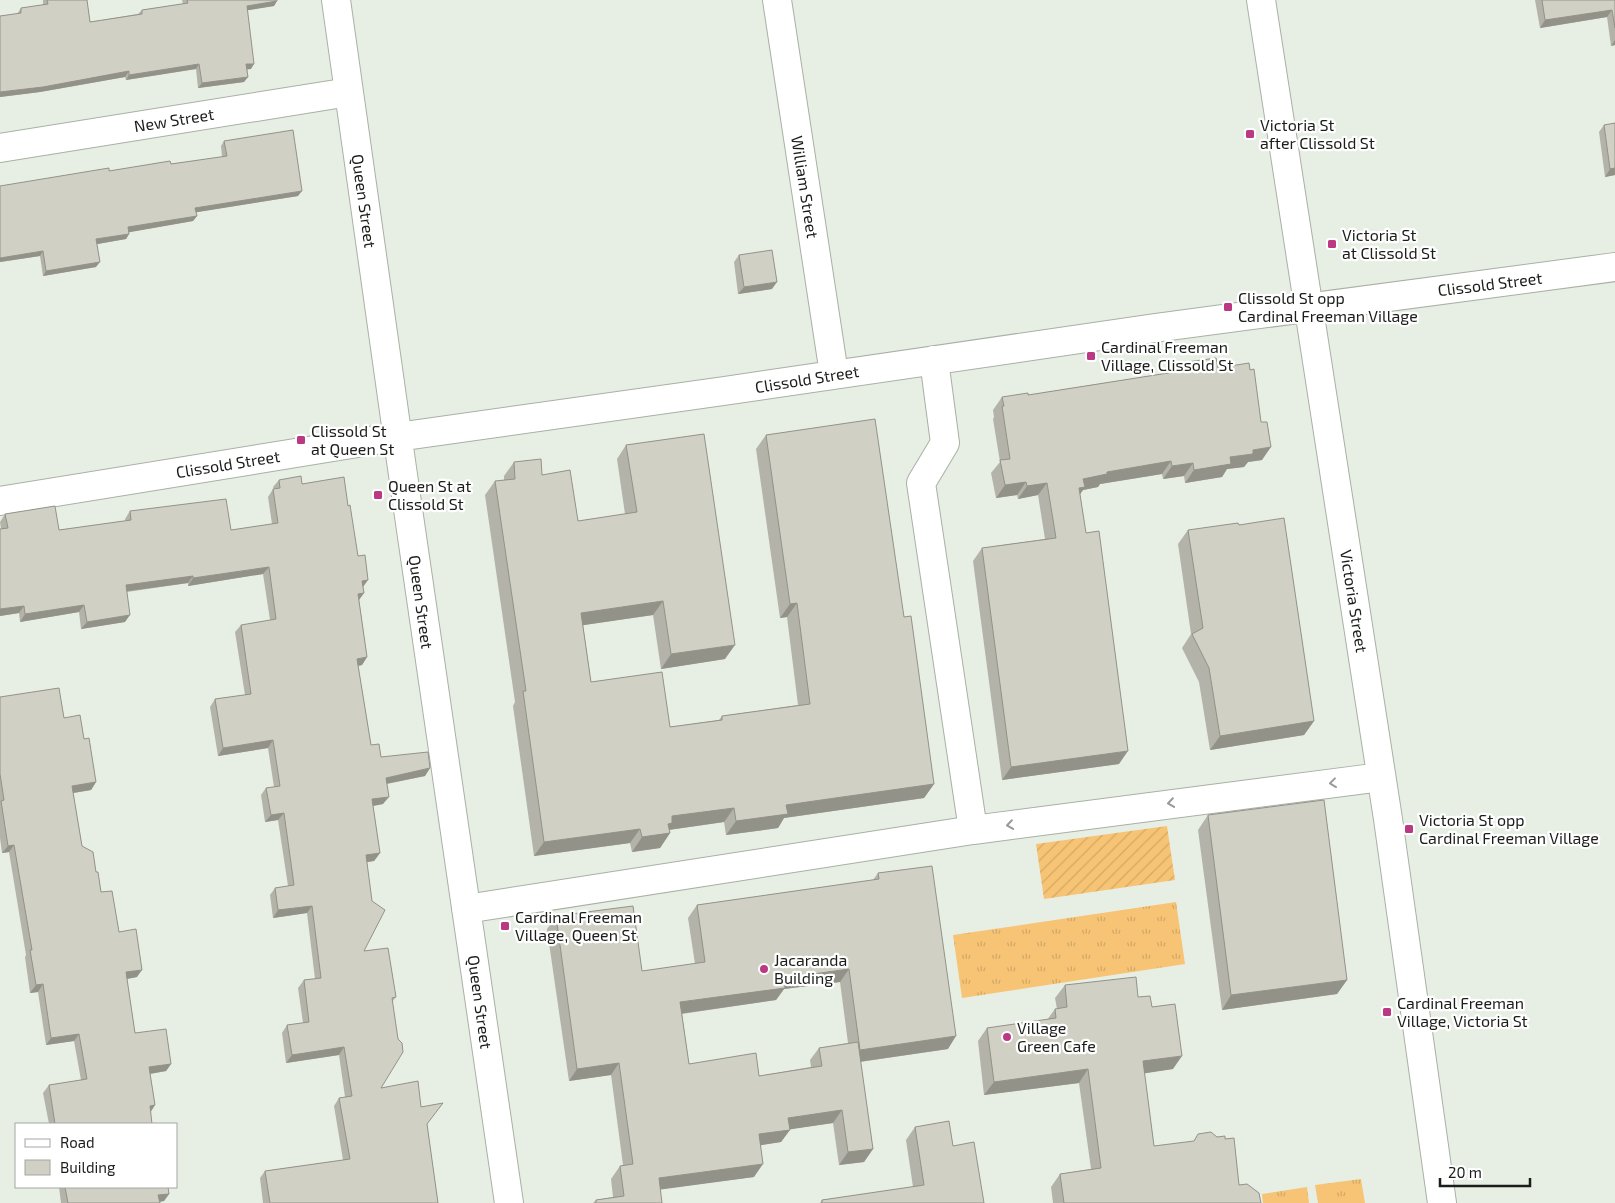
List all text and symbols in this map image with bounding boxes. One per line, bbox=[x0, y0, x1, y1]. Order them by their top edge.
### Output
street label: New Street bbox=[133, 104, 215, 135]
place label: Victoria St after Clissold St bbox=[1260, 115, 1375, 152]
marker: Victoria St after Clissold St bbox=[1244, 128, 1256, 140]
street label: William Street bbox=[788, 134, 823, 239]
street label: Queen Street bbox=[348, 153, 380, 249]
place label: Victoria St at Clissold St bbox=[1342, 225, 1436, 262]
marker: Victoria St at Clissold St bbox=[1326, 238, 1338, 250]
street label: Clissold Street bbox=[1437, 268, 1543, 299]
place label: Clissold St opp Cardinal Freeman Village bbox=[1238, 288, 1418, 325]
marker: Clissold St opp Cardinal Freeman Village bbox=[1222, 301, 1234, 313]
place label: Cardinal Freeman Village, Clissold St bbox=[1101, 337, 1233, 374]
marker: Cardinal Freeman Village, Clissold St bbox=[1085, 350, 1097, 362]
street label: Clissold Street bbox=[754, 361, 860, 396]
place label: Clissold St at Queen St bbox=[311, 421, 394, 459]
marker: Clissold St at Queen St bbox=[295, 434, 307, 446]
street label: Clissold Street bbox=[175, 446, 281, 481]
place label: Queen St at Clissold St bbox=[388, 476, 471, 513]
marker: Queen St at Clissold St bbox=[372, 489, 384, 501]
street label: Victoria Street bbox=[1337, 548, 1372, 654]
street label: Queen Street bbox=[405, 554, 437, 650]
one-way arrow bbox=[1328, 777, 1337, 787]
one-way arrow bbox=[1167, 797, 1175, 808]
place label: Victoria St opp Cardinal Freeman Village bbox=[1419, 810, 1599, 847]
one-way arrow bbox=[1006, 819, 1015, 829]
marker: Victoria St opp Cardinal Freeman Village bbox=[1403, 823, 1415, 835]
place label: Cardinal Freeman Village, Queen St bbox=[515, 907, 642, 945]
marker: Cardinal Freeman Village, Queen St bbox=[499, 920, 511, 932]
place label: Jacaranda Building bbox=[774, 950, 847, 987]
street label: Queen Street bbox=[464, 954, 496, 1050]
marker: Jacaranda Building bbox=[758, 963, 770, 975]
place label: Cardinal Freeman Village, Victoria St bbox=[1397, 993, 1528, 1030]
marker: Cardinal Freeman Village, Victoria St bbox=[1381, 1006, 1393, 1018]
place label: Village Green Cafe bbox=[1017, 1018, 1096, 1055]
marker: Village Green Cafe bbox=[1001, 1031, 1013, 1043]
legend bbox=[15, 1123, 178, 1188]
text: Road bbox=[60, 1133, 95, 1151]
scale bar bbox=[1440, 1156, 1530, 1188]
text: Building bbox=[60, 1158, 116, 1176]
text: 20 m bbox=[1448, 1163, 1482, 1181]

